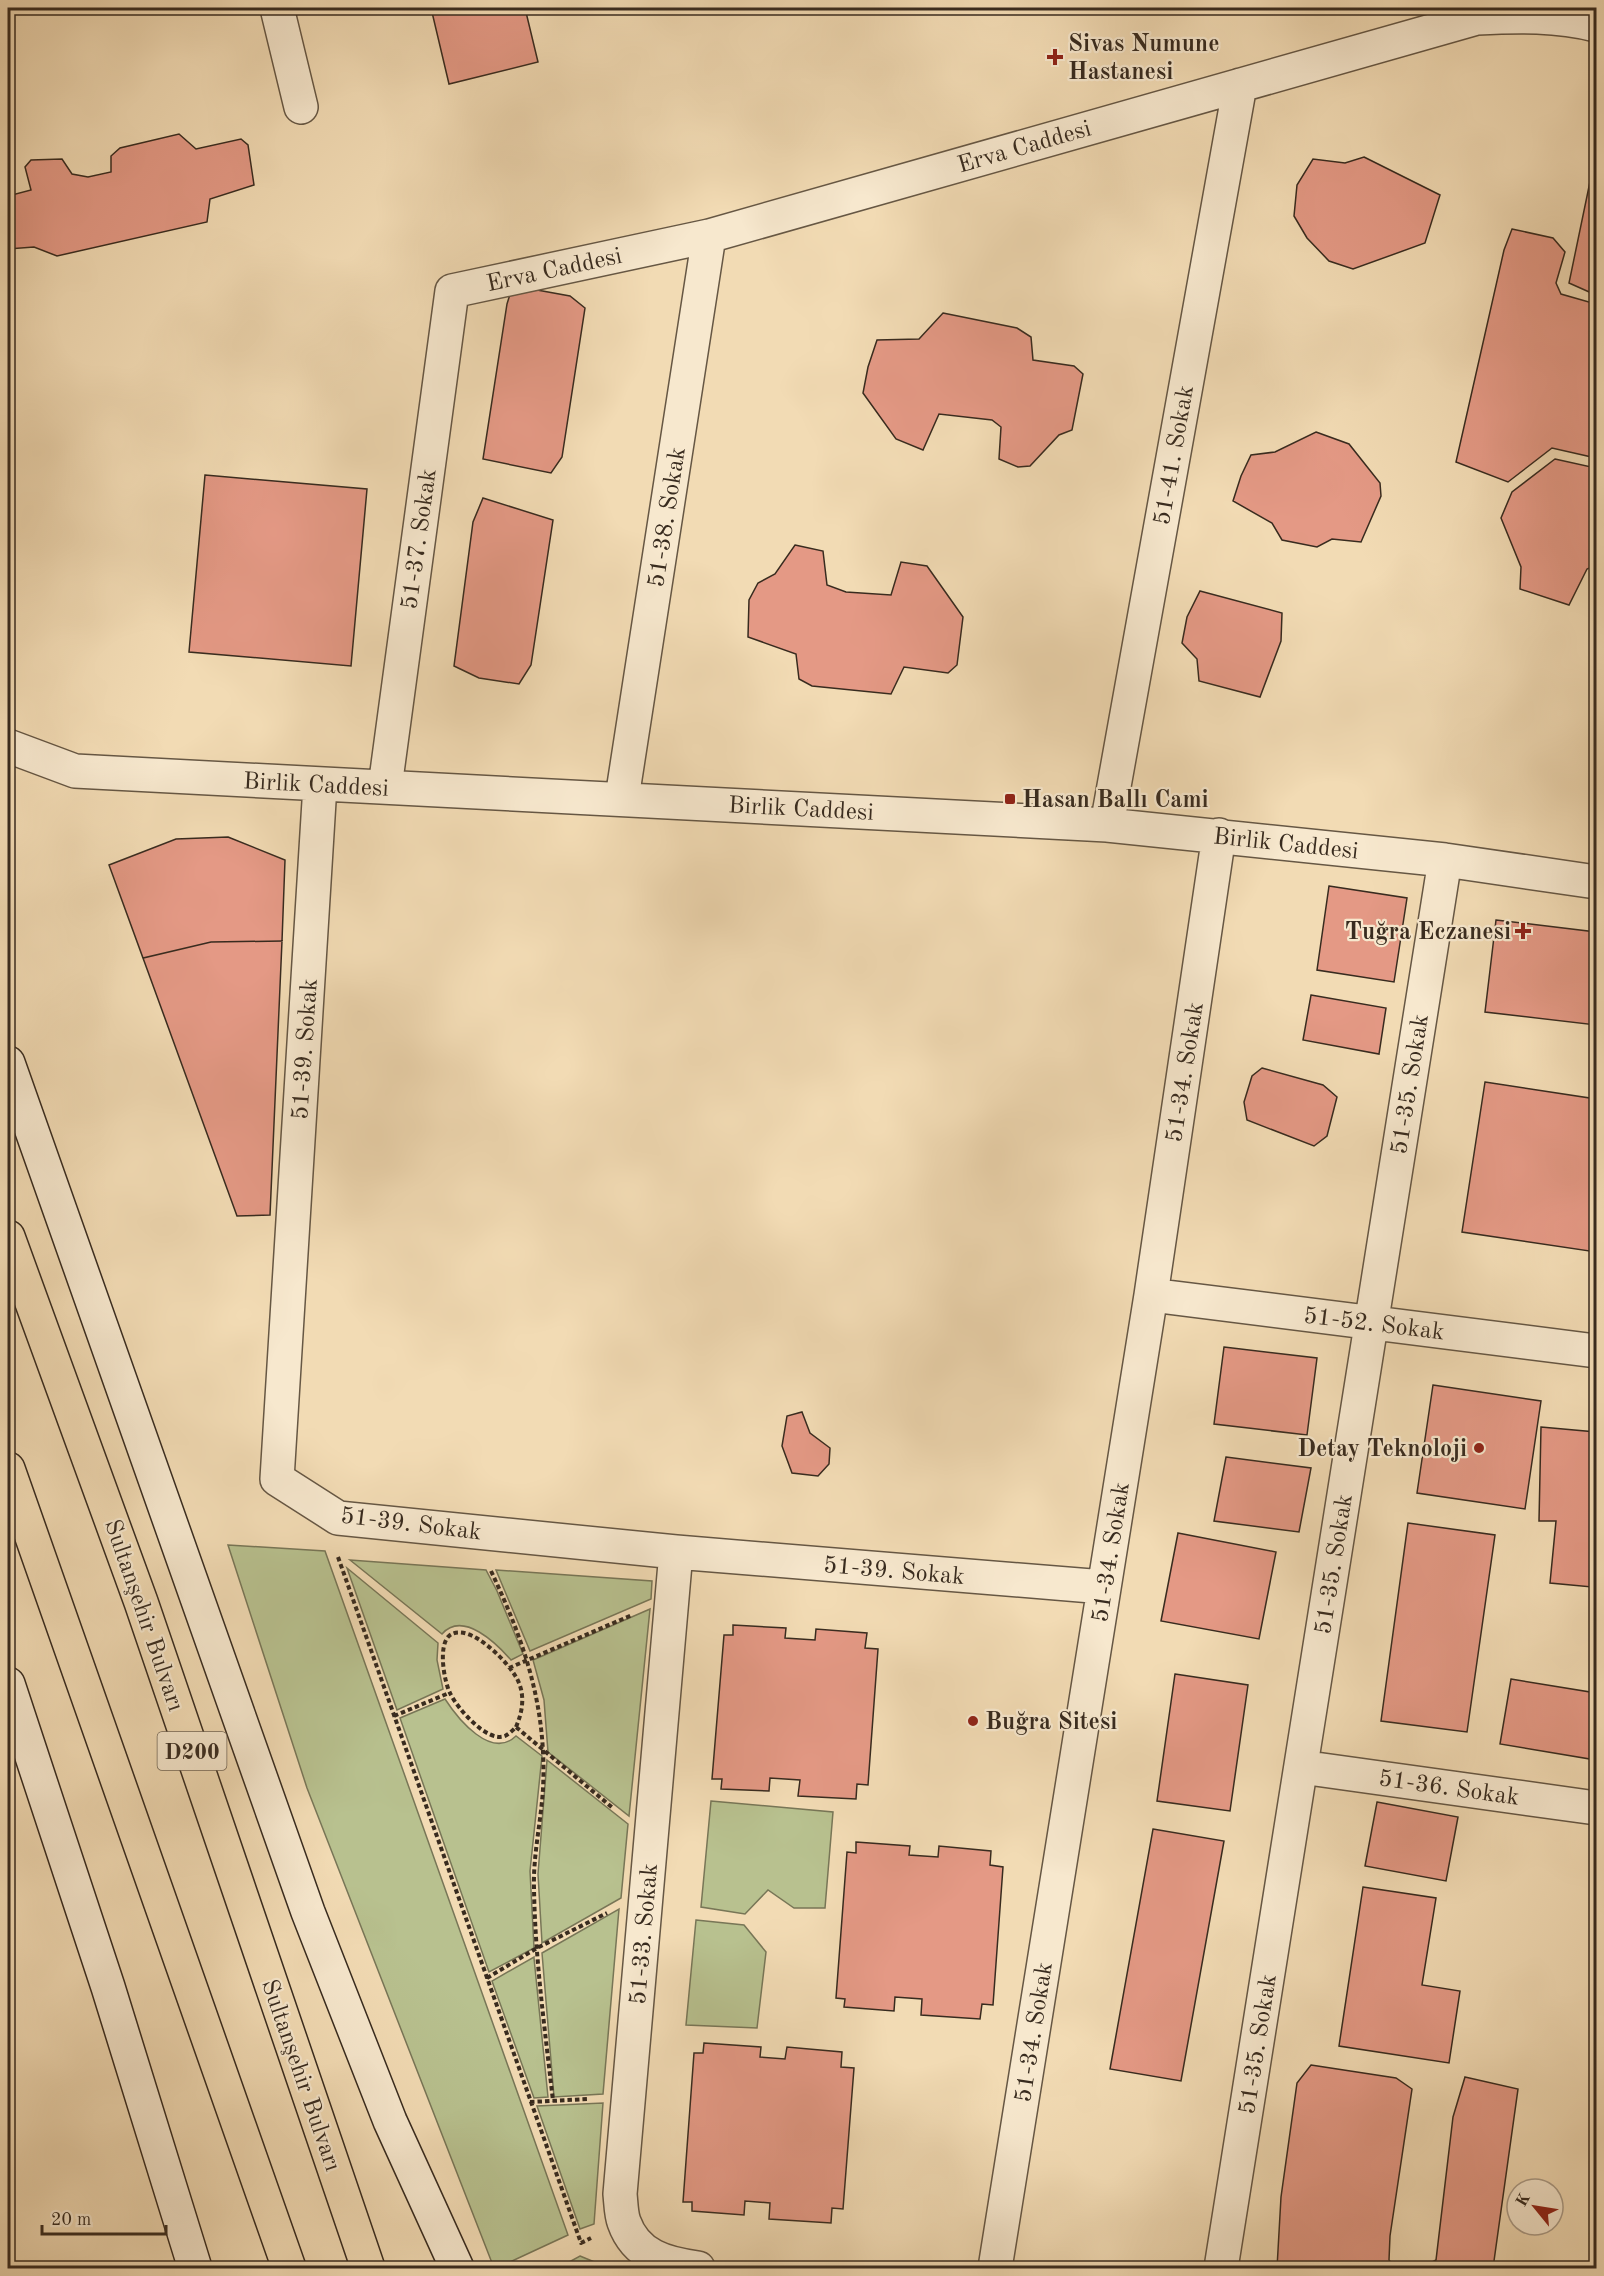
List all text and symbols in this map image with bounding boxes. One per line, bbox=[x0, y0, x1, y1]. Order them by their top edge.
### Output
place label: Sivas Numune Hastanesi bbox=[1068, 33, 1220, 85]
marker: Sivas Numune Hastanesi bbox=[1046, 48, 1064, 66]
street label: Erva Caddesi bbox=[955, 117, 1094, 178]
street label: Erva Caddesi bbox=[484, 245, 624, 297]
street label: 51-41. Sokak bbox=[1151, 384, 1199, 527]
street label: 51-38. Sokak bbox=[645, 446, 691, 589]
street label: 51-37. Sokak bbox=[398, 467, 442, 611]
street label: Birlik Caddesi bbox=[242, 770, 389, 802]
place label: Hasan Ballı Cami bbox=[1022, 789, 1209, 813]
marker: Hasan Ballı Cami bbox=[1003, 792, 1017, 806]
street label: Birlik Caddesi bbox=[727, 794, 874, 826]
street label: Birlik Caddesi bbox=[1212, 825, 1360, 865]
place label: Tuğra Eczanesi bbox=[1345, 921, 1511, 945]
marker: Tuğra Eczanesi bbox=[1516, 924, 1530, 938]
street label: 51-39. Sokak bbox=[289, 978, 323, 1121]
street label: 51-34. Sokak bbox=[1163, 1001, 1209, 1144]
street label: 51-35. Sokak bbox=[1388, 1013, 1434, 1156]
street label: 51-52. Sokak bbox=[1302, 1304, 1445, 1346]
place label: Detay Teknoloji bbox=[1297, 1438, 1467, 1462]
marker: Detay Teknoloji bbox=[1472, 1441, 1486, 1455]
street label: 51-34. Sokak bbox=[1089, 1481, 1135, 1624]
street label: 51-35. Sokak bbox=[1312, 1493, 1358, 1636]
street label: 51-39. Sokak bbox=[339, 1504, 482, 1546]
street label: Sultanşehir Bulvarı bbox=[99, 1517, 187, 1715]
street label: 51-39. Sokak bbox=[822, 1554, 965, 1590]
place label: Buğra Sitesi bbox=[985, 1711, 1117, 1735]
marker: Buğra Sitesi bbox=[966, 1714, 980, 1728]
road number: D200 bbox=[158, 1732, 226, 1770]
street label: 51-36. Sokak bbox=[1377, 1767, 1521, 1811]
street label: 51-33. Sokak bbox=[627, 1863, 663, 2006]
street label: 51-34. Sokak bbox=[1012, 1961, 1058, 2104]
street label: 51-35. Sokak bbox=[1236, 1973, 1282, 2116]
street label: Sultanşehir Bulvarı bbox=[256, 1977, 344, 2175]
north arrow bbox=[1505, 2177, 1565, 2237]
text: K bbox=[1514, 2191, 1534, 2210]
scale bar bbox=[42, 2198, 166, 2236]
text: 20 m bbox=[51, 2211, 91, 2229]

